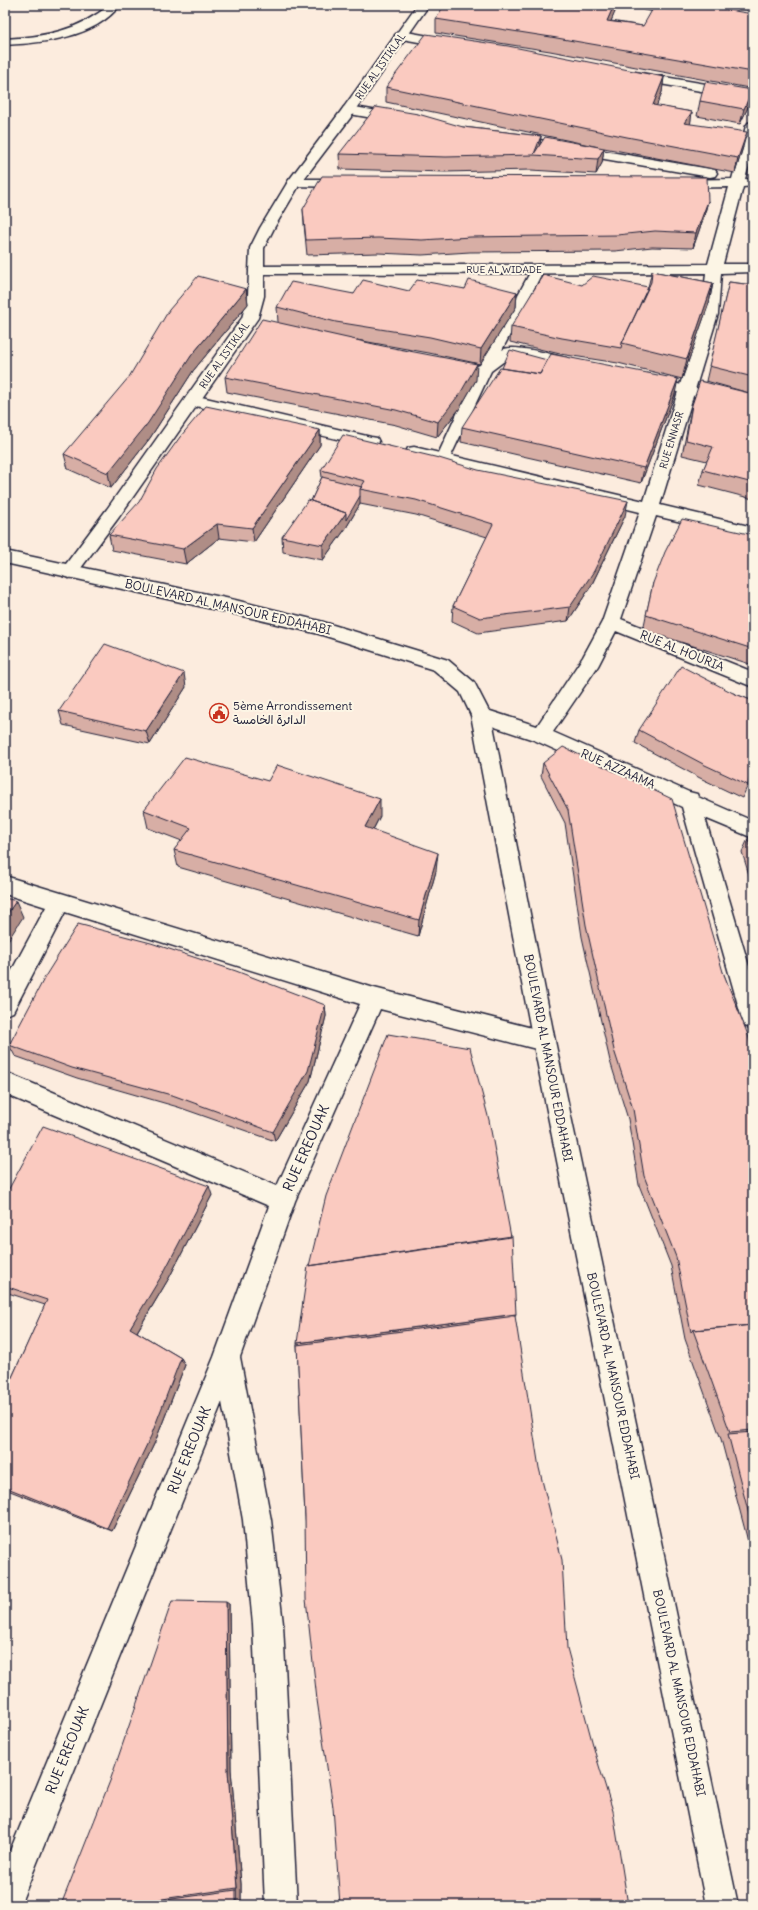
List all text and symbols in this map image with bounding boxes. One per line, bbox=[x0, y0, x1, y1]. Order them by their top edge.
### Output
street label: RUE AL ISTIKLAL bbox=[353, 30, 409, 102]
street label: RUE AL WIDADE bbox=[466, 263, 542, 276]
street label: RUE AL ISTIKLAL bbox=[197, 319, 253, 391]
street label: RUE ENNASR bbox=[657, 409, 687, 470]
street label: BOULEVARD AL MANSOUR EDDAHABI bbox=[123, 575, 333, 638]
street label: RUE AL HOURIA bbox=[638, 627, 727, 674]
place label: 5ème Arrondissement الدائرة الخامسة bbox=[233, 698, 352, 727]
public building icon: 5ème Arrondissement الدائرة الخامسة bbox=[208, 702, 230, 724]
street label: RUE AZZAAMA bbox=[579, 745, 658, 792]
street label: BOULEVARD AL MANSOUR EDDAHABI bbox=[521, 953, 576, 1163]
street label: RUE EREOUAK bbox=[279, 1101, 333, 1194]
street label: BOULEVARD AL MANSOUR EDDAHABI bbox=[584, 1271, 643, 1481]
street label: RUE EREOUAK bbox=[163, 1403, 215, 1497]
street label: BOULEVARD AL MANSOUR EDDAHABI bbox=[650, 1588, 709, 1798]
street label: RUE EREOUAK bbox=[41, 1703, 93, 1797]

